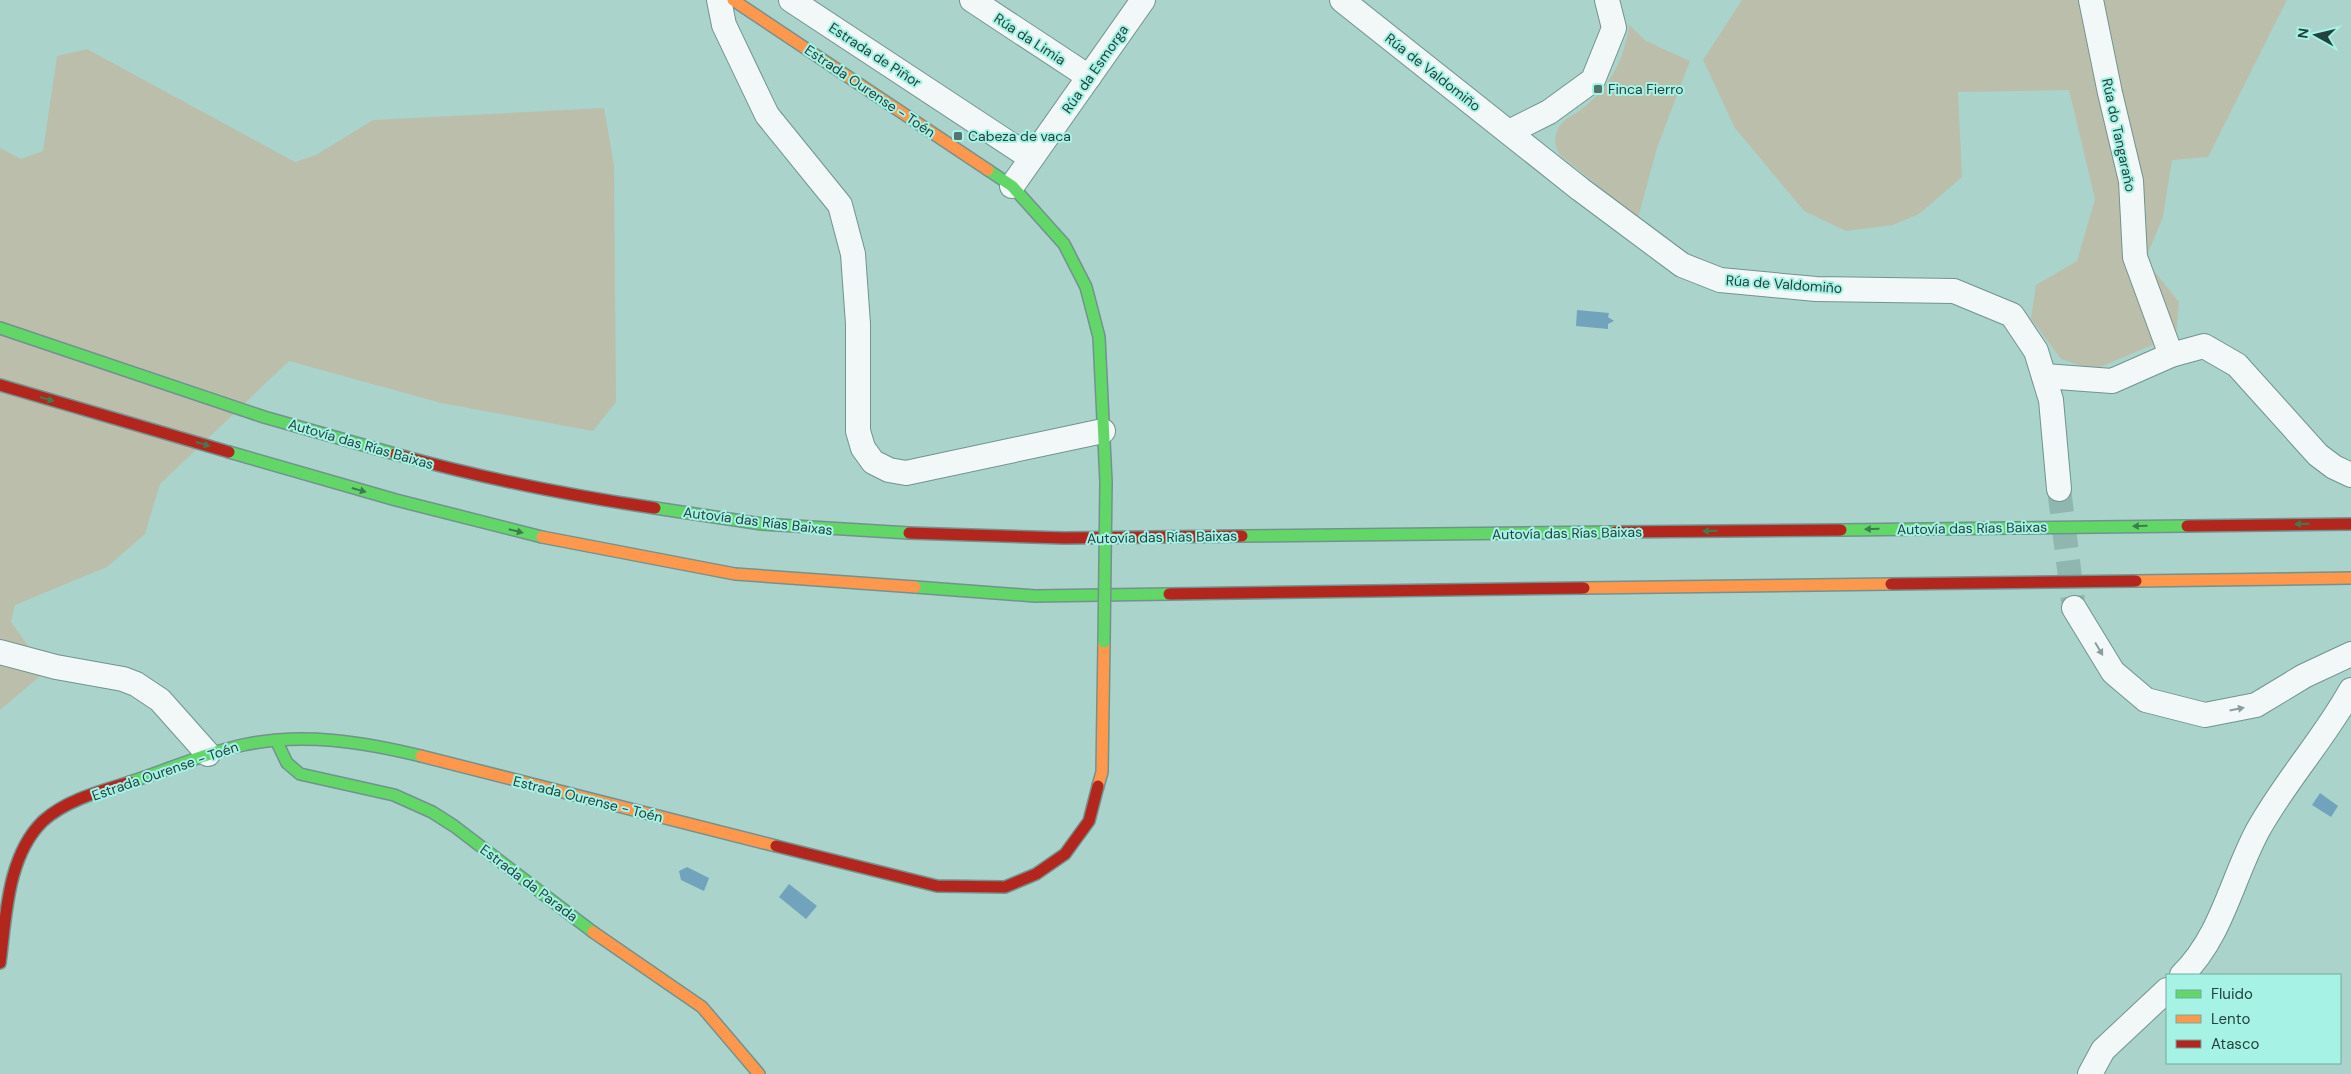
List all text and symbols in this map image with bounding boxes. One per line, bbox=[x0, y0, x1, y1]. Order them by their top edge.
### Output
street label: Rúa da Limia bbox=[991, 9, 1069, 69]
north arrow bbox=[2291, 10, 2341, 60]
street label: Estrada de Piñor bbox=[825, 18, 925, 92]
street label: Rúa da Esmorga bbox=[1058, 21, 1132, 117]
text: N bbox=[2294, 27, 2313, 40]
street label: Rúa de Valdomiño bbox=[1381, 29, 1485, 115]
street label: Estrada Ourense - Toén bbox=[801, 41, 939, 141]
street label: Rúa do Tangaraño bbox=[2098, 77, 2140, 193]
place label: Finca Fierro bbox=[1608, 80, 1683, 98]
marker: Finca Fierro bbox=[1592, 83, 1604, 95]
place label: Cabeza de vaca bbox=[968, 127, 1071, 145]
marker: Cabeza de vaca bbox=[952, 130, 964, 142]
street label: Rúa de Valdomiño bbox=[1725, 271, 1843, 297]
one-way arrow bbox=[39, 395, 54, 403]
street label: Autovía das Rías Baixas bbox=[286, 415, 436, 473]
one-way arrow bbox=[195, 441, 210, 449]
one-way arrow bbox=[351, 486, 366, 494]
street label: Autovía das Rías Baixas bbox=[682, 503, 834, 539]
street label: Autovía das Rías Baixas bbox=[1897, 518, 2047, 538]
one-way arrow bbox=[2294, 521, 2310, 529]
one-way arrow bbox=[2132, 522, 2148, 530]
street label: Autovía das Rías Baixas bbox=[1492, 523, 1642, 543]
one-way arrow bbox=[1864, 525, 1880, 533]
one-way arrow bbox=[509, 527, 524, 535]
street label: Autovía das Rías Baixas bbox=[1087, 527, 1237, 547]
one-way arrow bbox=[1702, 527, 1718, 535]
one-way arrow bbox=[2095, 643, 2104, 656]
one-way arrow bbox=[2229, 704, 2245, 712]
street label: Estrada Ourense - Toén bbox=[89, 737, 241, 805]
street label: Estrada Ourense - Toén bbox=[511, 772, 665, 826]
street label: Estrada da Parada bbox=[477, 840, 581, 926]
legend bbox=[2166, 974, 2341, 1064]
text: Fluido bbox=[2211, 984, 2253, 1004]
text: Lento bbox=[2211, 1009, 2250, 1029]
text: Atasco bbox=[2211, 1034, 2259, 1054]

